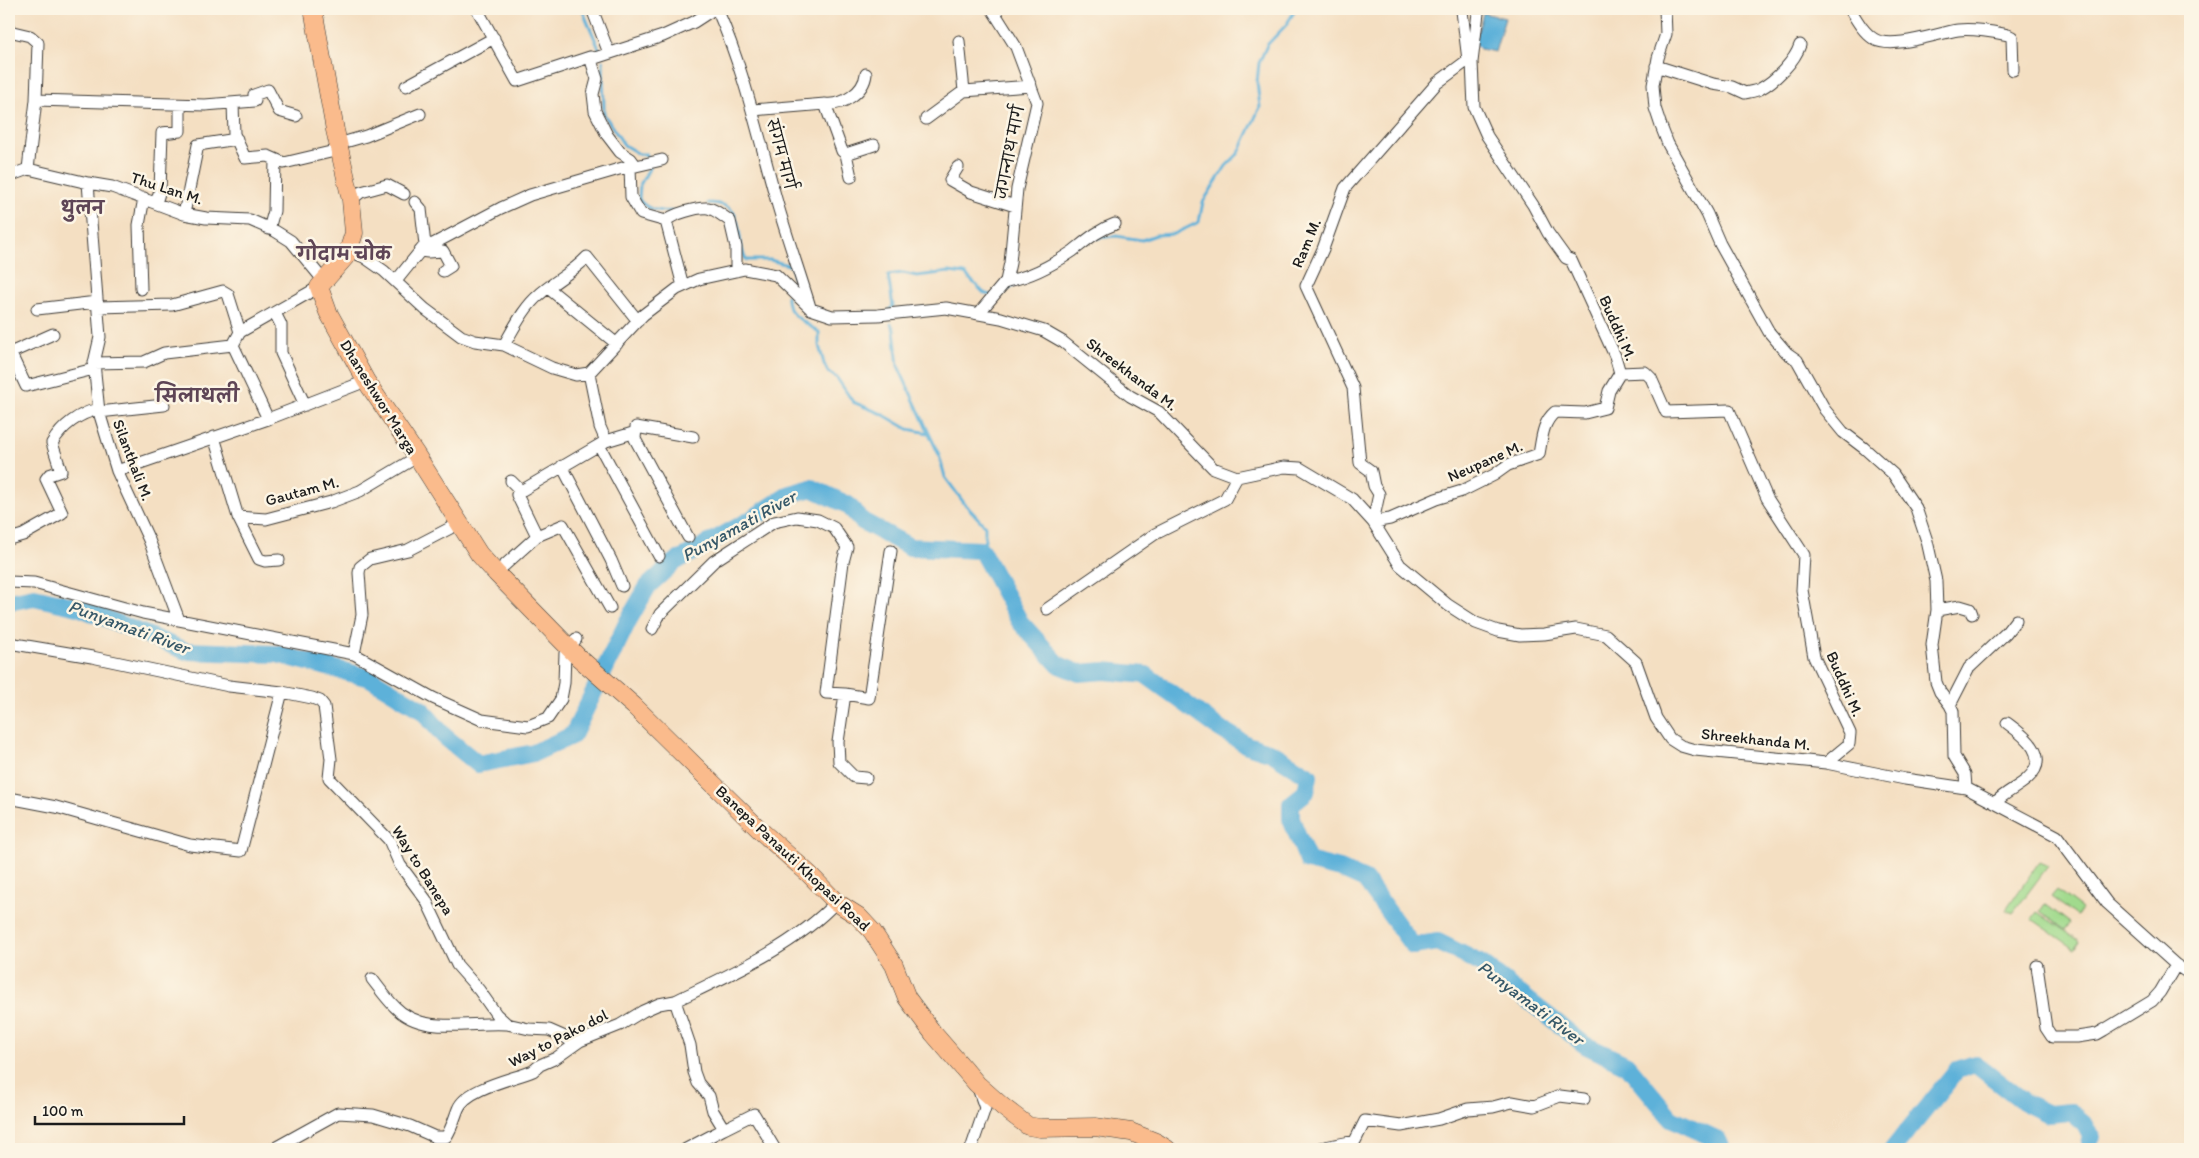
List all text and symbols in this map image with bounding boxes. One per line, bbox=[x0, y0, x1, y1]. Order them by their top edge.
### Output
street label: जगन्नाथ मार्ग bbox=[989, 102, 1029, 201]
street label: संगम मार्ग bbox=[762, 116, 802, 193]
street label: Thu Lan M. bbox=[129, 167, 205, 209]
district label: थुलन bbox=[60, 197, 106, 222]
street label: Ram M. bbox=[1287, 215, 1325, 271]
district label: गाेदाम चाेक bbox=[295, 239, 392, 265]
street label: Buddhi M. bbox=[1595, 292, 1641, 364]
street label: Shreekhanda M. bbox=[1082, 333, 1182, 415]
street label: Dhaneshwor Marga bbox=[336, 336, 422, 458]
district label: सिलाथली bbox=[153, 381, 240, 407]
street label: Silanthali M. bbox=[109, 417, 157, 503]
street label: Neupane M. bbox=[1444, 436, 1526, 486]
street label: Gautam M. bbox=[263, 472, 341, 510]
water label: Punyamati River bbox=[678, 485, 802, 566]
water label: Punyamati River bbox=[65, 595, 194, 660]
street label: Buddhi M. bbox=[1822, 648, 1868, 720]
street label: Shreekhanda M. bbox=[1700, 724, 1812, 754]
street label: Banepa Panauti Khopasi Road bbox=[712, 781, 875, 935]
street label: Way to Banepa bbox=[388, 822, 458, 918]
water label: Punyamati River bbox=[1474, 956, 1590, 1051]
street label: Way to Pako dol bbox=[505, 1005, 611, 1071]
scale bar bbox=[35, 1093, 184, 1125]
text: 100 m bbox=[42, 1102, 84, 1120]

